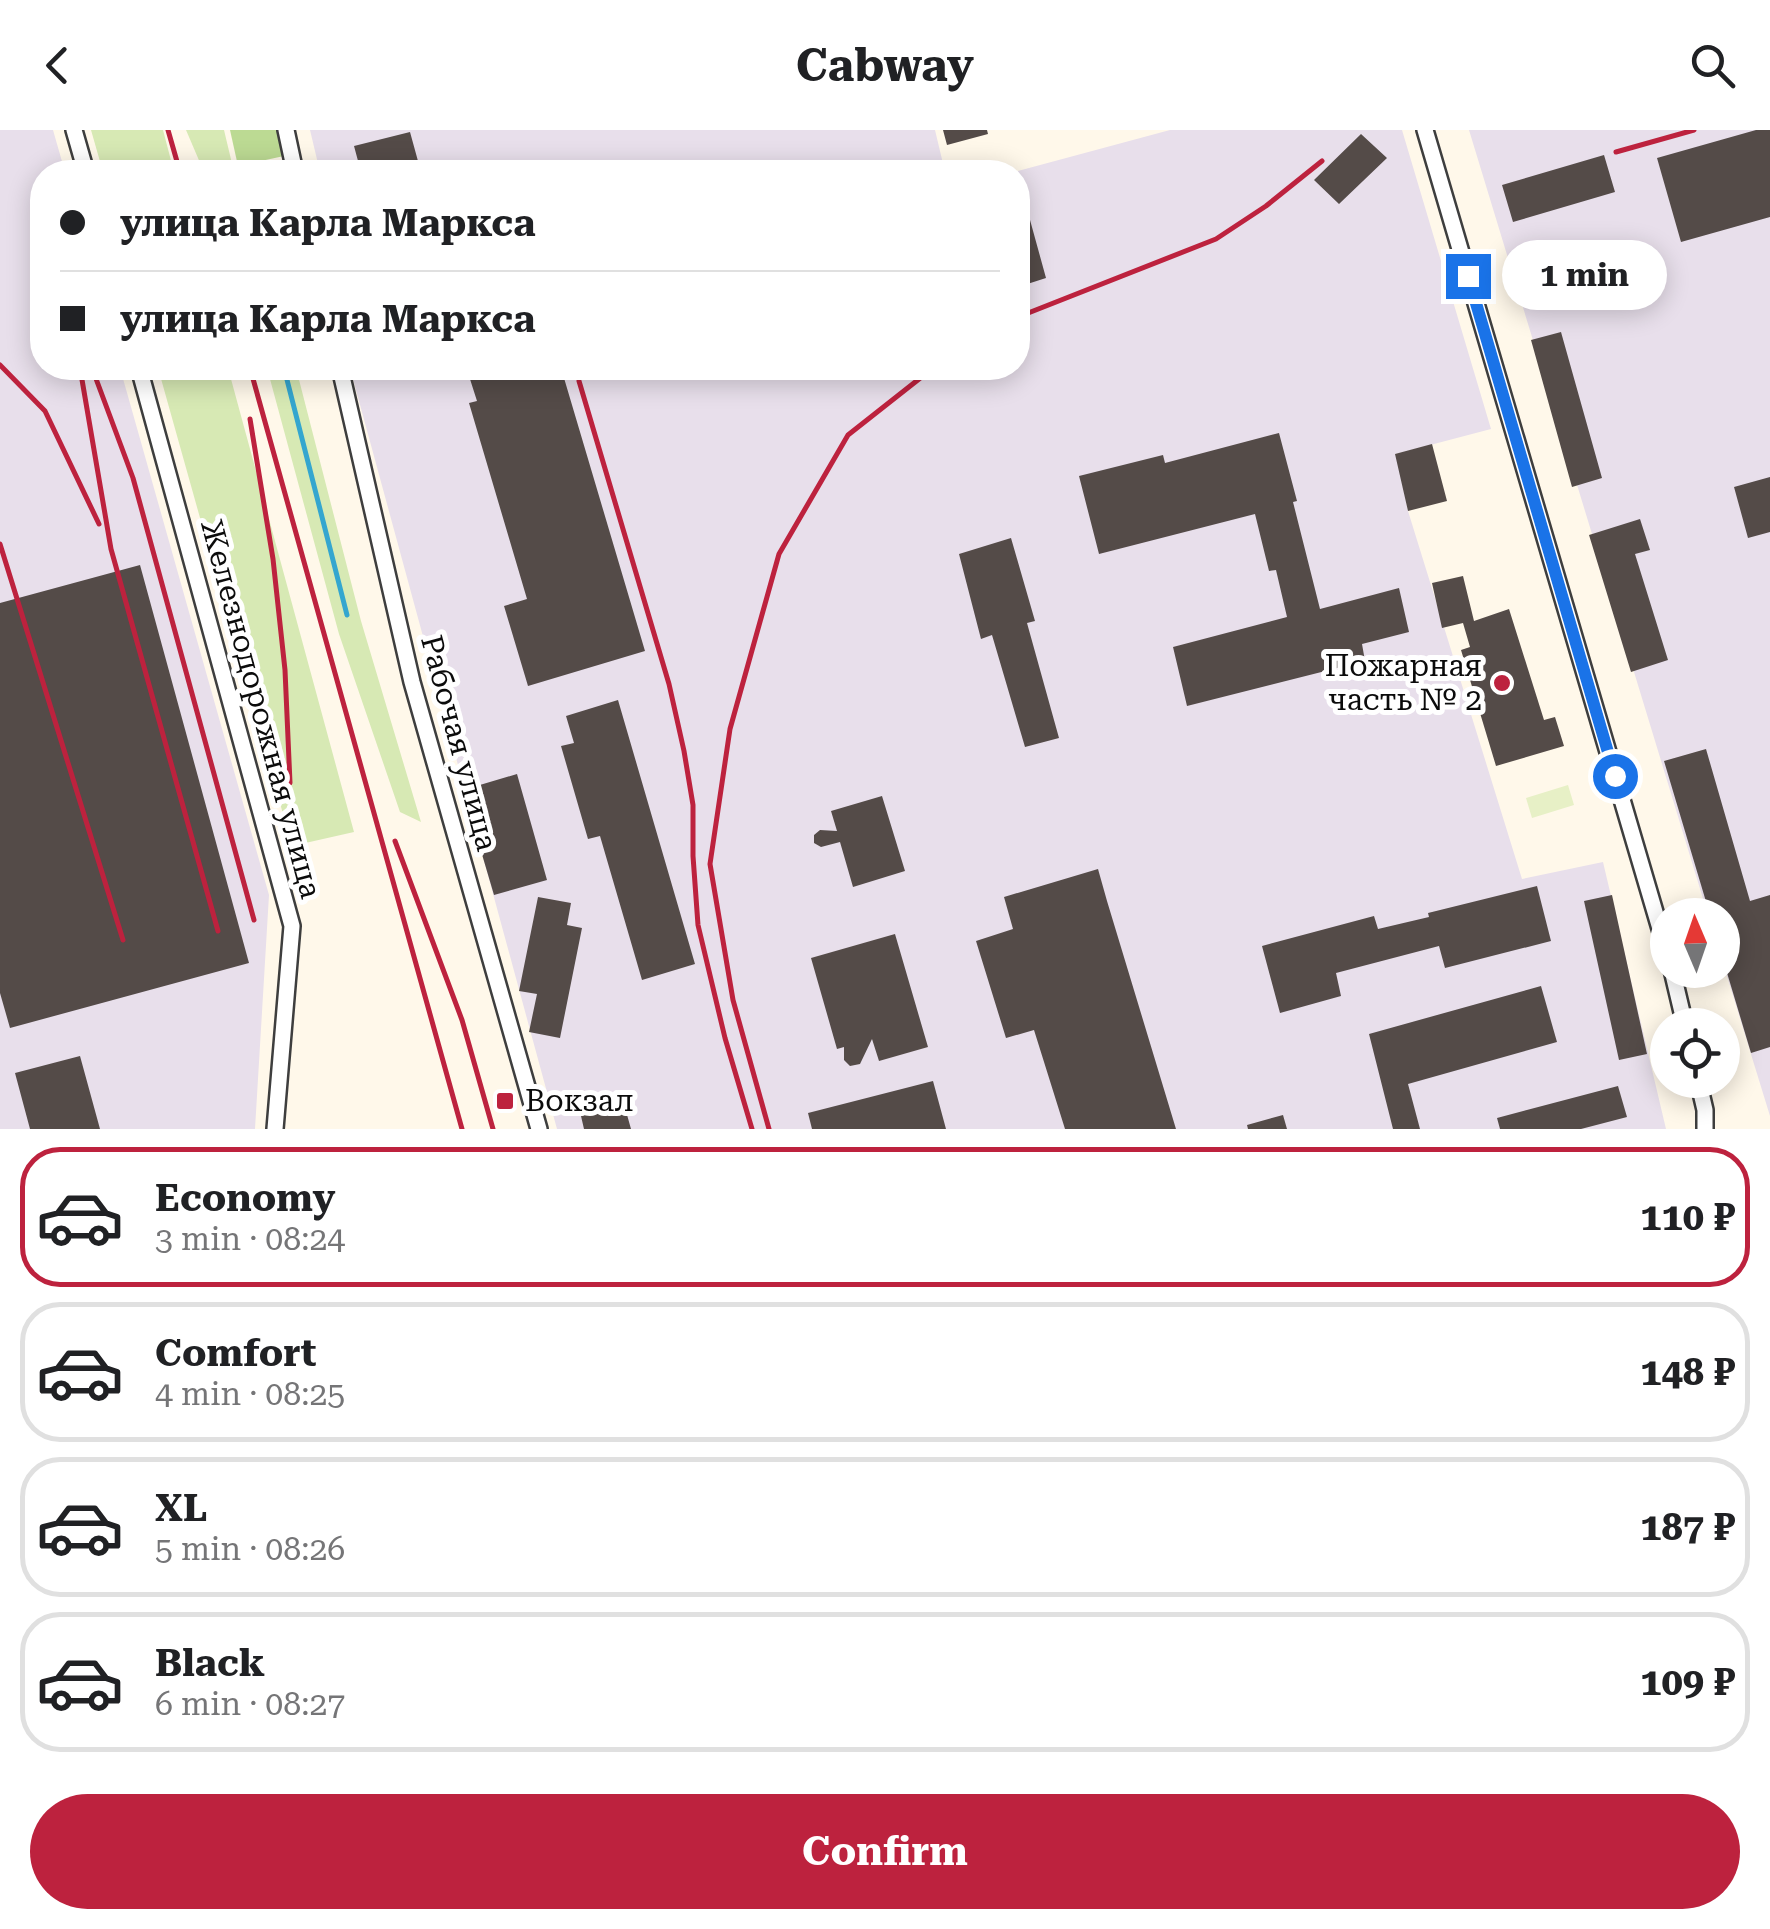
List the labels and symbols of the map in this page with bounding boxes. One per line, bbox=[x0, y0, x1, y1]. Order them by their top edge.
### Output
callout: 1 min bbox=[1503, 241, 1668, 311]
route end bbox=[1446, 254, 1491, 299]
street label: Железнодорожная улица bbox=[194, 516, 329, 902]
street label: Рабочая улица bbox=[414, 631, 505, 855]
place label: Пожарная часть № 2 bbox=[1325, 648, 1482, 717]
marker: Пожарная часть № 2 bbox=[1491, 672, 1513, 694]
route start bbox=[1593, 754, 1638, 799]
north arrow bbox=[1650, 898, 1740, 988]
place label: Вокзал bbox=[525, 1083, 634, 1118]
marker: Вокзал bbox=[494, 1090, 516, 1112]

